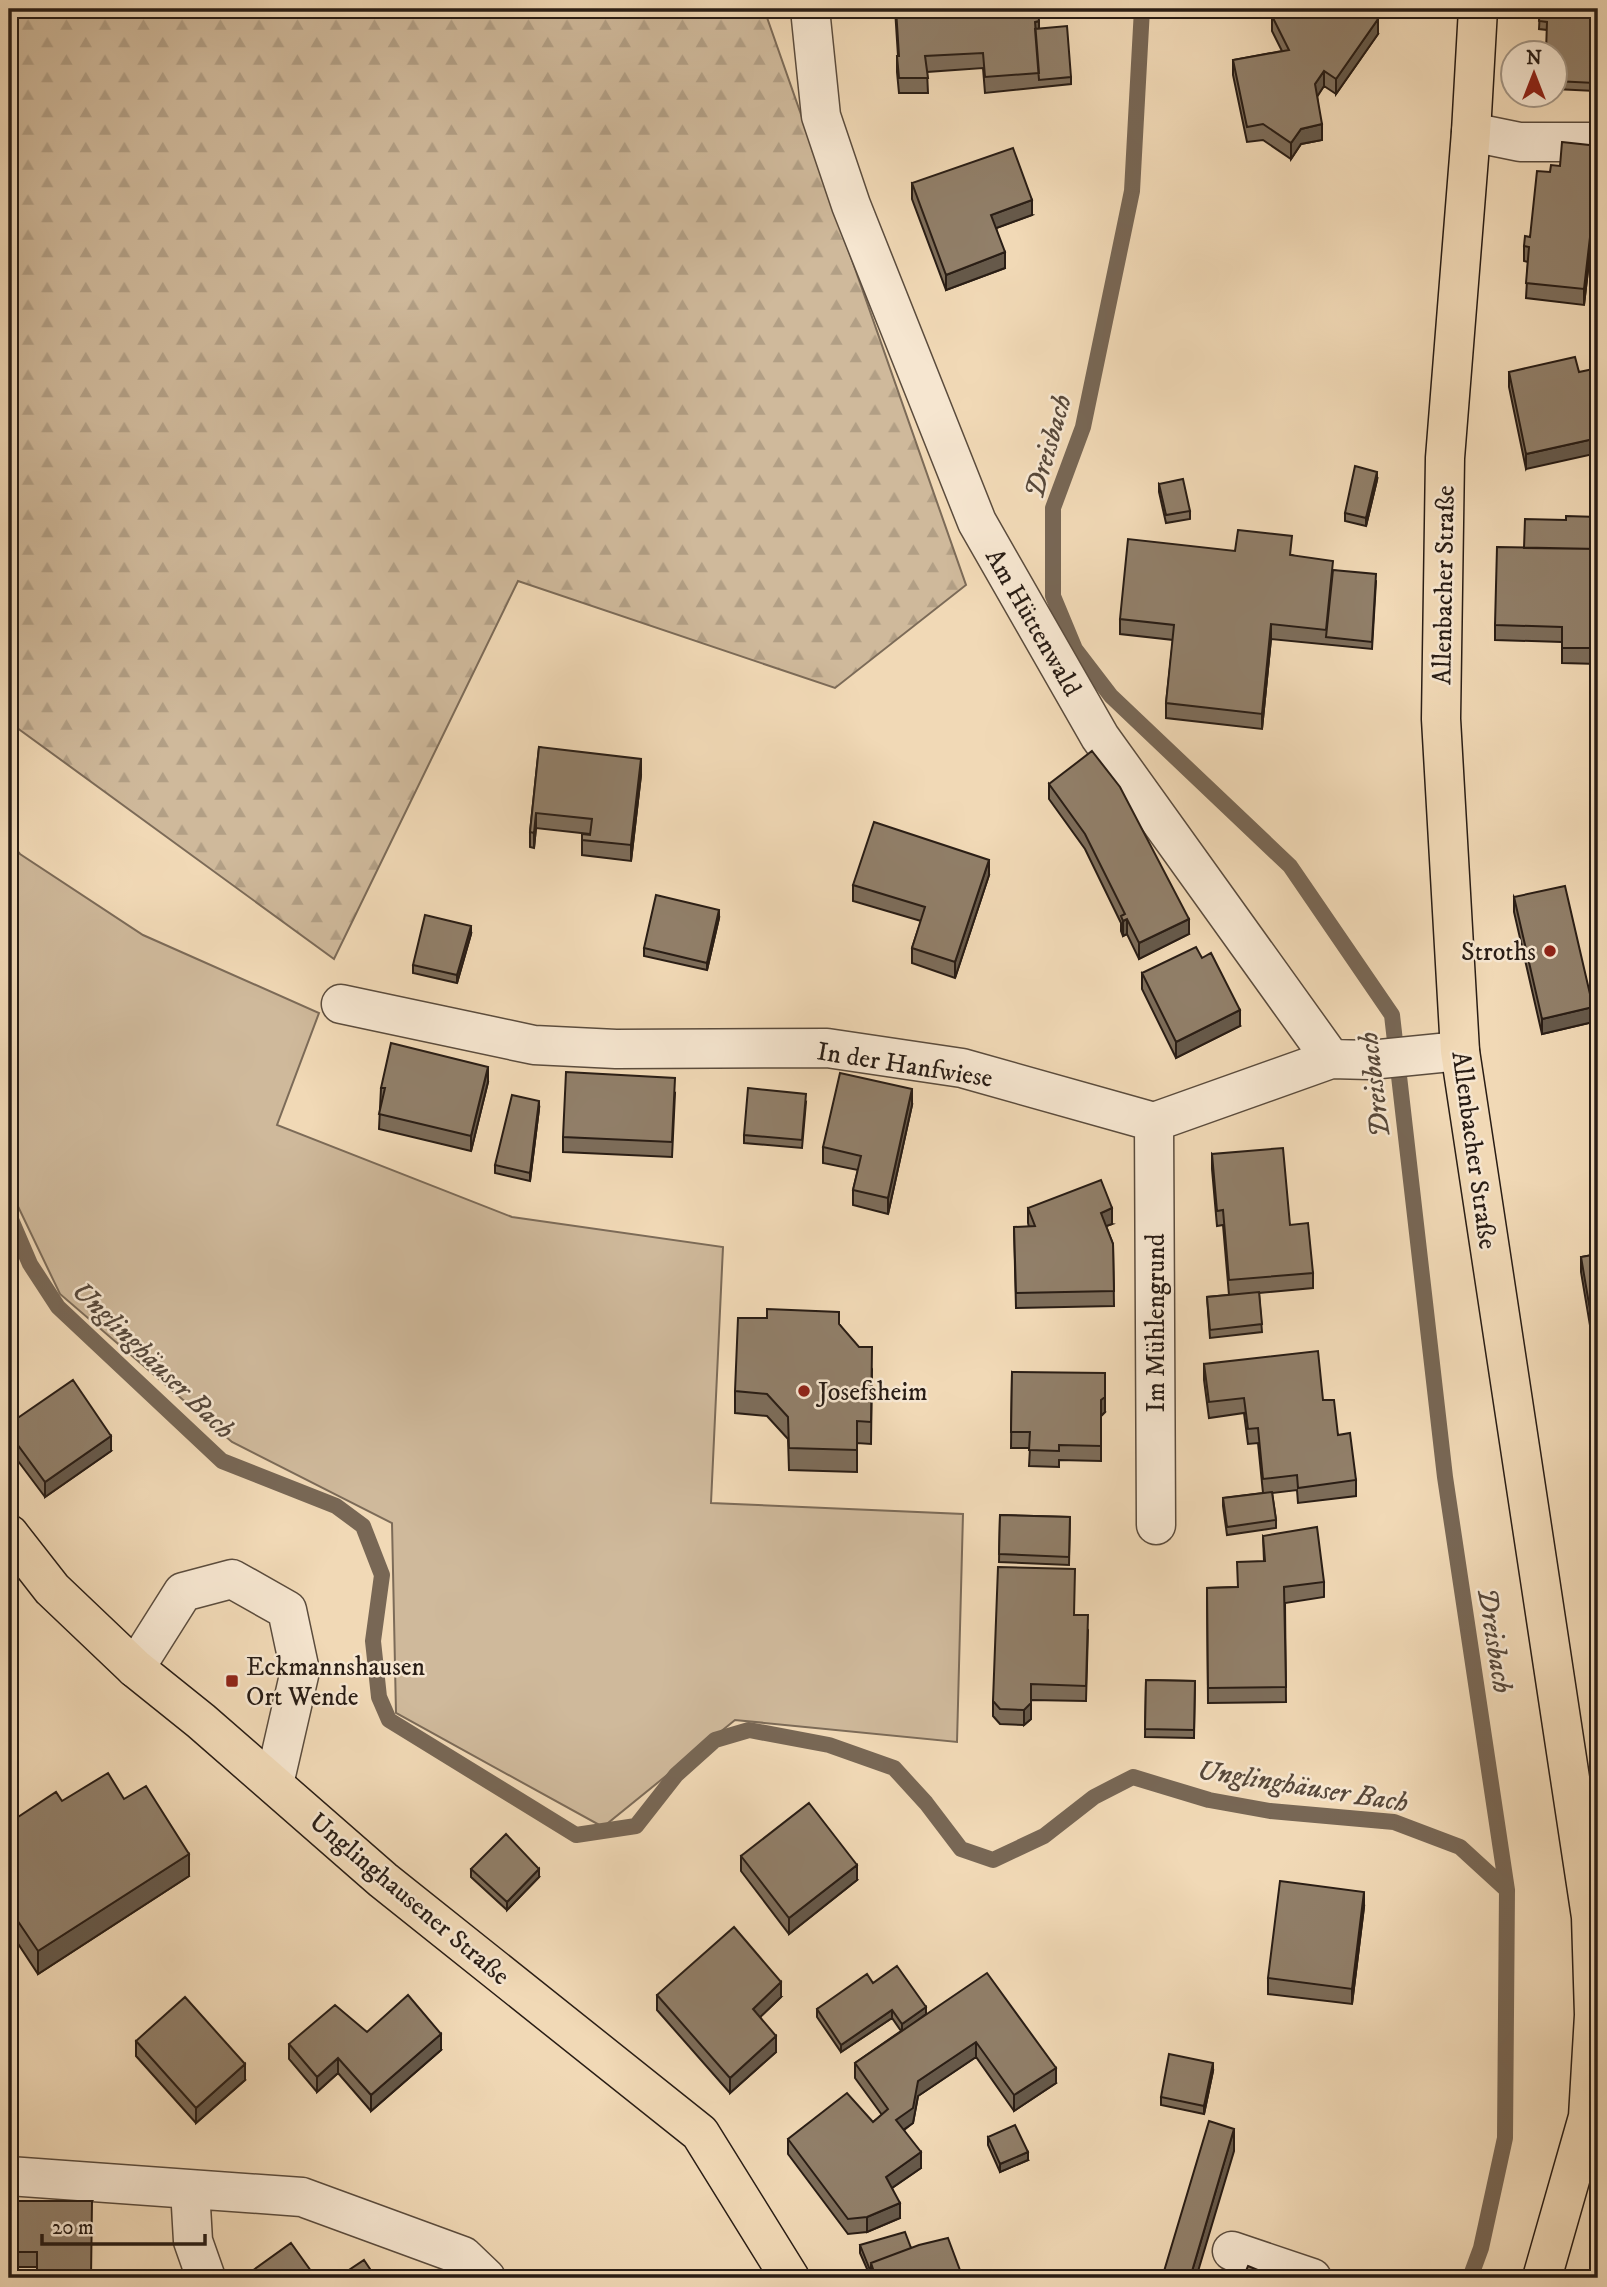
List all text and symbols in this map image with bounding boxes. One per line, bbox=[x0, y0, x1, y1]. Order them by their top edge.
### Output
north arrow bbox=[1498, 38, 1568, 108]
text: N bbox=[1526, 47, 1542, 70]
water label: Dreisbach bbox=[1017, 390, 1080, 502]
street label: Allenbacher Straße bbox=[1426, 485, 1463, 685]
street label: Am Hüttenwald bbox=[977, 543, 1088, 702]
place label: Stroths bbox=[1461, 936, 1536, 969]
marker: Stroths bbox=[1542, 943, 1558, 959]
water label: Dreisbach bbox=[1351, 1030, 1398, 1140]
street label: In der Hanfwiese bbox=[815, 1035, 995, 1096]
street label: Allenbacher Straße bbox=[1443, 1049, 1504, 1251]
street label: Im Mühlengrund bbox=[1140, 1233, 1173, 1412]
water label: Unglinghäuser Bach bbox=[64, 1273, 242, 1447]
place label: Josefsheim bbox=[816, 1376, 927, 1409]
marker: Josefsheim bbox=[796, 1383, 812, 1399]
water label: Dreisbach bbox=[1469, 1585, 1520, 1696]
place label: Eckmannshausen Ort Wende bbox=[246, 1651, 426, 1714]
marker: Eckmannshausen Ort Wende bbox=[224, 1673, 240, 1689]
water label: Unglinghäuser Bach bbox=[1195, 1753, 1411, 1820]
street label: Unglinghausener Straße bbox=[302, 1806, 516, 1993]
scale bar bbox=[42, 2203, 205, 2247]
text: 20 m bbox=[52, 2215, 94, 2241]

